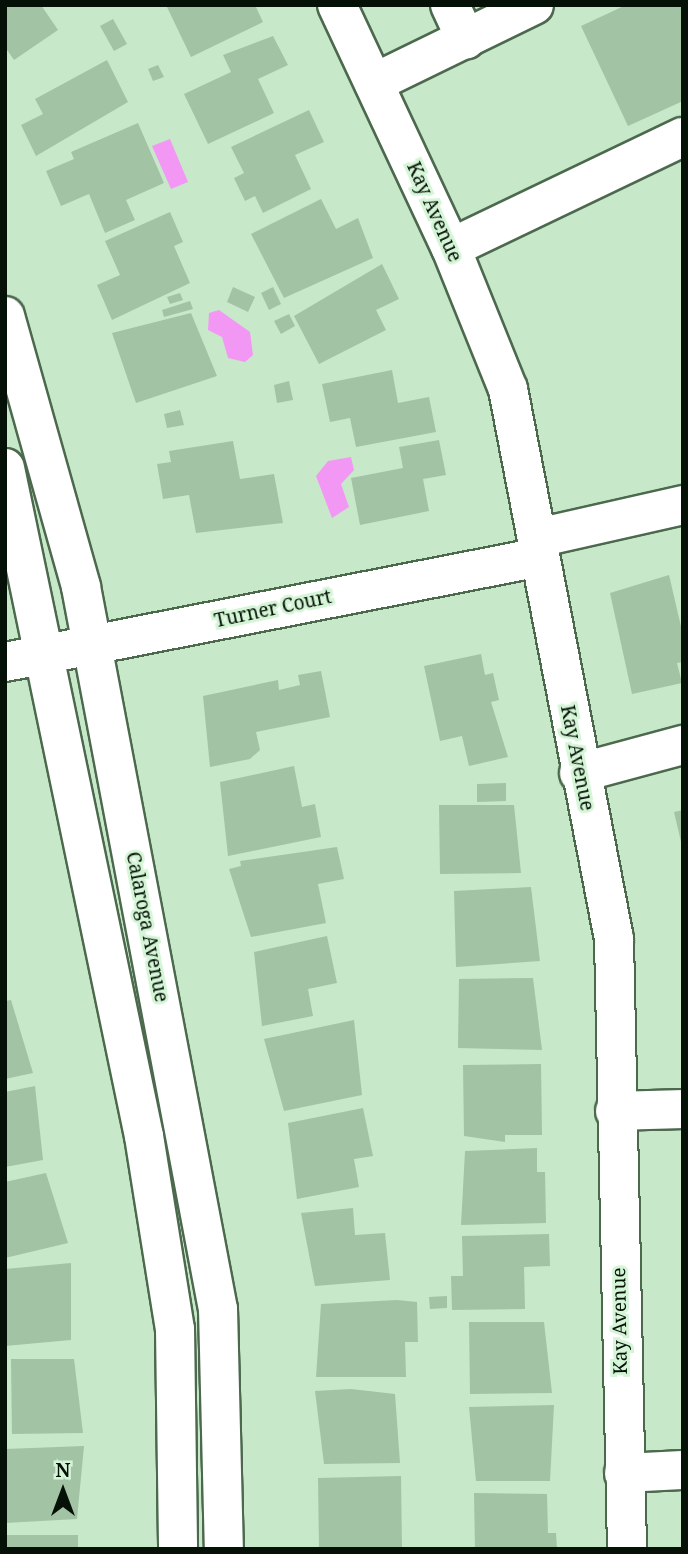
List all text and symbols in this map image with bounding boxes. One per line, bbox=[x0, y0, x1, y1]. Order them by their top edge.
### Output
street label: Kay Avenue bbox=[402, 158, 466, 266]
street label: Turner Court bbox=[212, 585, 334, 633]
street label: Kay Avenue bbox=[556, 703, 598, 813]
street label: Calaroga Avenue bbox=[121, 850, 173, 1004]
street label: Kay Avenue bbox=[608, 1267, 632, 1375]
north arrow bbox=[28, 1456, 98, 1526]
text: N bbox=[56, 1457, 70, 1483]

